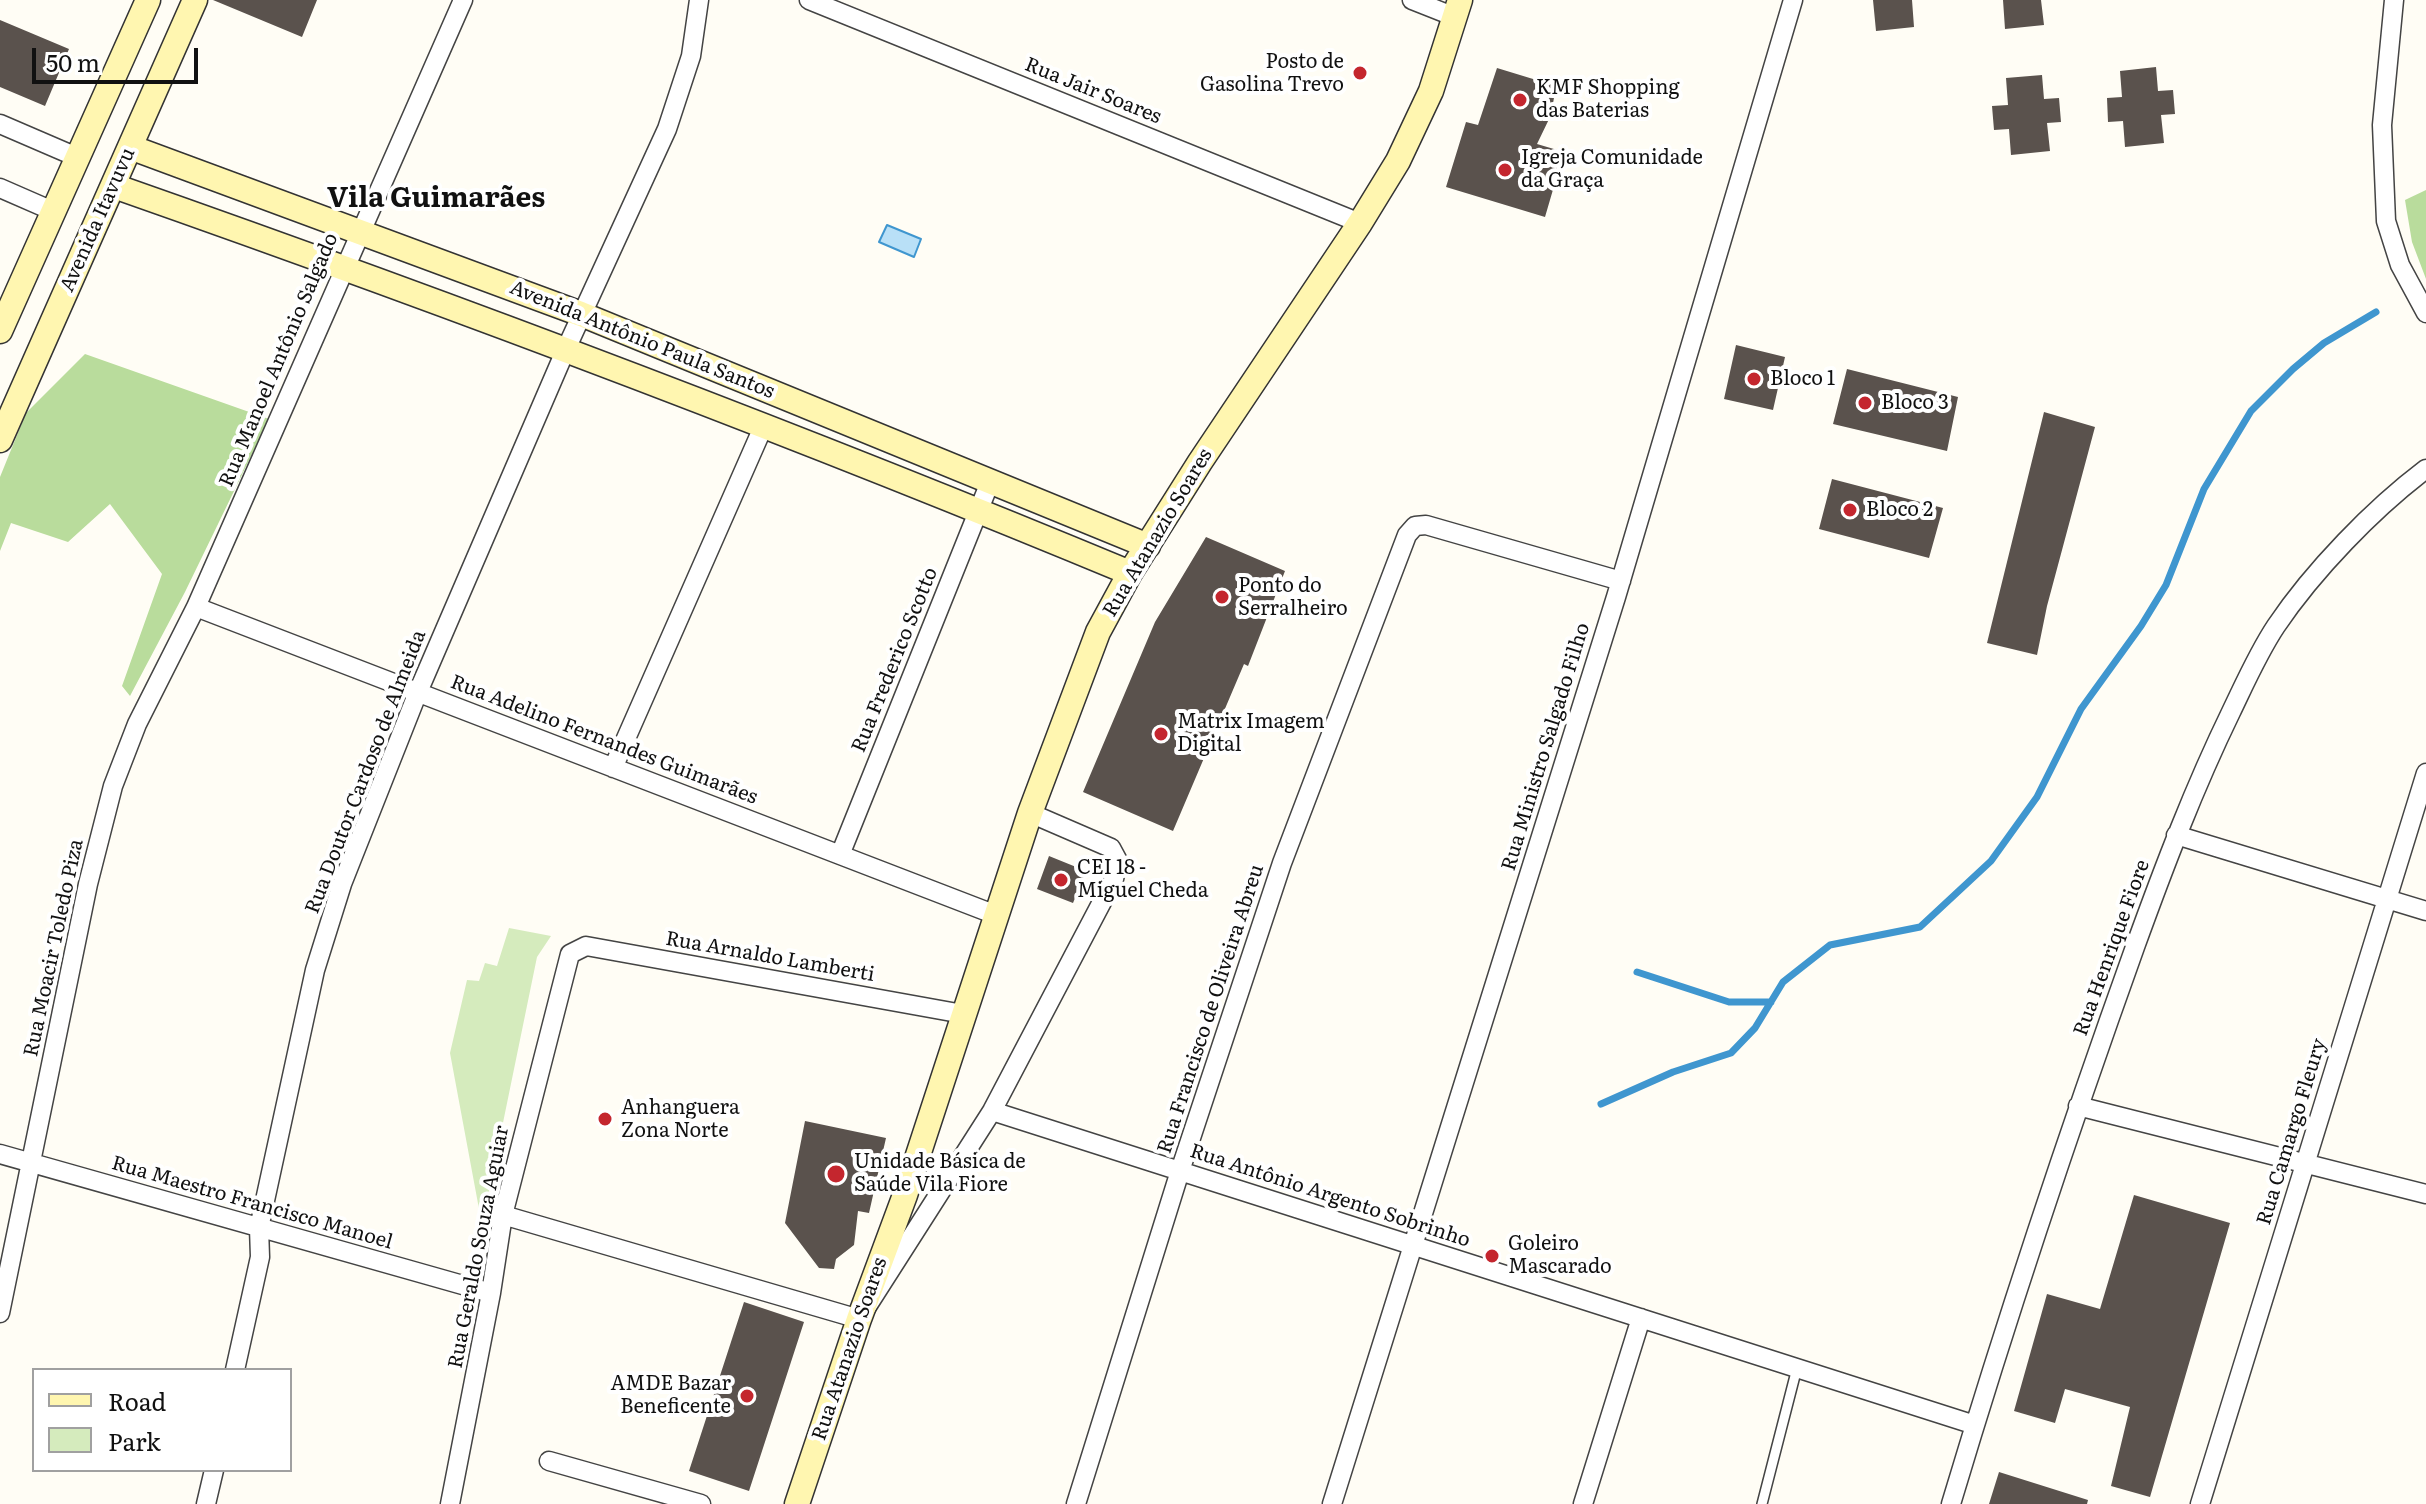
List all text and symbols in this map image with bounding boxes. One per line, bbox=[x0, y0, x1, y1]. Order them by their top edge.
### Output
scale bar bbox=[36, 32, 202, 82]
text: 50 m bbox=[46, 44, 100, 79]
place label: Posto de Gasolina Trevo bbox=[1200, 50, 1344, 97]
street label: Rua Jair Soares bbox=[1021, 53, 1165, 129]
marker: Posto de Gasolina Trevo bbox=[1351, 64, 1369, 82]
place label: KMF Shopping das Baterias bbox=[1536, 76, 1680, 123]
marker: KMF Shopping das Baterias bbox=[1511, 91, 1529, 109]
street label: Avenida Itavuvu bbox=[55, 144, 141, 296]
place label: Igreja Comunidade da Graça bbox=[1521, 146, 1703, 193]
marker: Igreja Comunidade da Graça bbox=[1496, 161, 1514, 179]
district label: Vila Guimarães bbox=[327, 182, 545, 216]
street label: Rua Manoel Antônio Salgado bbox=[215, 229, 343, 491]
street label: Avenida Antônio Paula Santos bbox=[506, 276, 778, 404]
place label: Bloco 1 bbox=[1770, 367, 1835, 391]
marker: Bloco 1 bbox=[1745, 370, 1763, 388]
place label: Bloco 3 bbox=[1881, 391, 1949, 415]
marker: Bloco 3 bbox=[1856, 394, 1874, 412]
street label: Rua Atanazio Soares bbox=[1098, 444, 1218, 622]
place label: Bloco 2 bbox=[1866, 498, 1933, 522]
marker: Bloco 2 bbox=[1841, 501, 1859, 519]
street label: Rua Frederico Scotto bbox=[847, 564, 943, 756]
place label: Ponto do Serralheiro bbox=[1238, 574, 1348, 621]
marker: Ponto do Serralheiro bbox=[1213, 588, 1231, 606]
street label: Rua Ministro Salgado Filho bbox=[1497, 620, 1595, 874]
street label: Rua Doutor Cardoso de Almeida bbox=[301, 627, 431, 917]
street label: Rua Adelino Fernandes Guimarães bbox=[447, 670, 761, 810]
place label: Matrix Imagem Digital bbox=[1177, 710, 1325, 757]
marker: Matrix Imagem Digital bbox=[1152, 725, 1170, 743]
street label: Rua Moacir Toledo Piza bbox=[19, 837, 89, 1059]
place label: CEI 18 - Miguel Cheda bbox=[1077, 856, 1208, 903]
street label: Rua Henrique Fiore bbox=[2069, 857, 2155, 1039]
street label: Rua Francisco de Oliveira Abreu bbox=[1153, 861, 1269, 1157]
marker: CEI 18 - Miguel Cheda bbox=[1052, 871, 1070, 889]
street label: Rua Arnaldo Lamberti bbox=[664, 927, 876, 987]
street label: Rua Camargo Fleury bbox=[2252, 1036, 2332, 1228]
place label: Anhanguera Zona Norte bbox=[621, 1096, 740, 1143]
marker: Anhanguera Zona Norte bbox=[596, 1110, 614, 1128]
street label: Rua Geraldo Souza Aguiar bbox=[444, 1124, 514, 1370]
street label: Rua Antônio Argento Sobrinho bbox=[1187, 1139, 1473, 1253]
place label: Unidade Básica de Saúde Vila Fiore bbox=[854, 1150, 1026, 1197]
street label: Rua Maestro Francisco Manoel bbox=[109, 1151, 395, 1255]
marker: Unidade Básica de Saúde Vila Fiore bbox=[825, 1163, 847, 1185]
place label: Goleiro Mascarado bbox=[1508, 1232, 1612, 1279]
marker: Goleiro Mascarado bbox=[1483, 1247, 1501, 1265]
street label: Rua Atanazio Soares bbox=[807, 1254, 893, 1444]
legend bbox=[32, 1368, 292, 1472]
place label: AMDE Bazar Beneficente bbox=[610, 1372, 731, 1419]
text: Road bbox=[108, 1383, 166, 1418]
marker: AMDE Bazar Beneficente bbox=[738, 1387, 756, 1405]
text: Park bbox=[108, 1423, 161, 1458]

